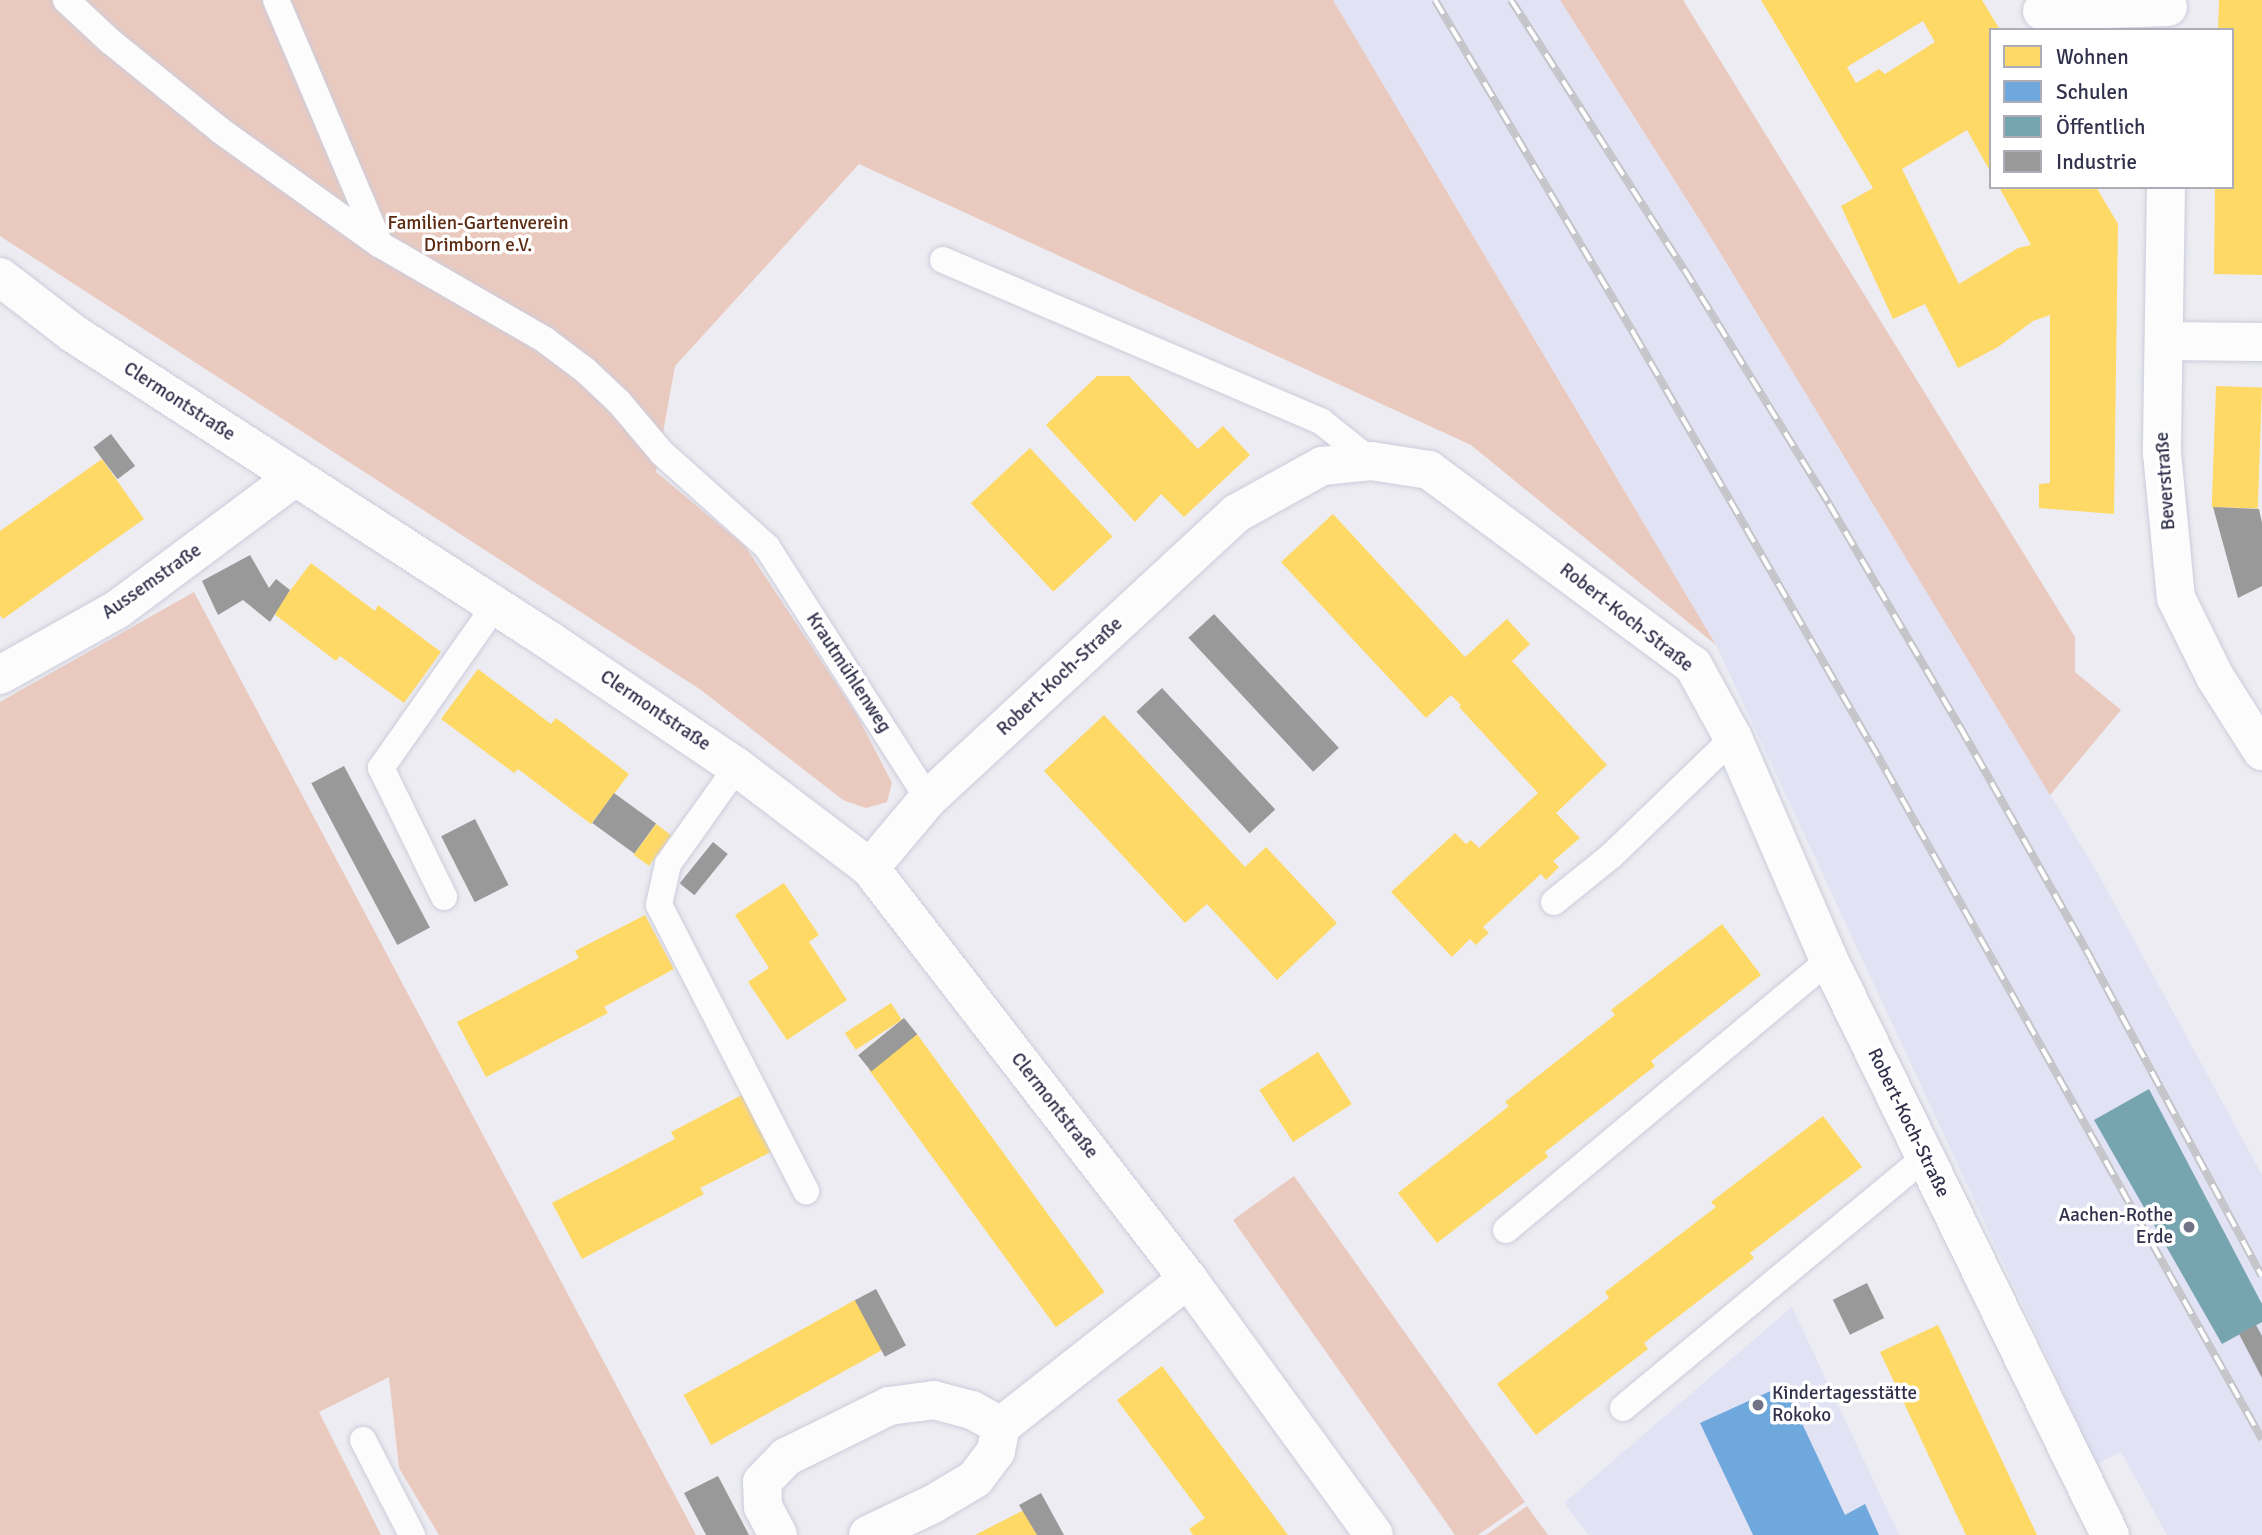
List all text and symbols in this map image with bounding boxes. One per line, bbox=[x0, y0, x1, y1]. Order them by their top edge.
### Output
legend bbox=[1989, 28, 2234, 189]
text: Wohnen bbox=[2056, 44, 2129, 70]
text: Schulen bbox=[2056, 79, 2128, 105]
text: Öffentlich bbox=[2056, 114, 2146, 140]
text: Industrie bbox=[2056, 149, 2137, 175]
park label: Familien-Gartenverein Drimborn e.V. bbox=[387, 213, 569, 257]
street label: Clermontstraße bbox=[119, 358, 239, 446]
street label: Beverstraße bbox=[2151, 431, 2181, 531]
street label: Aussemstraße bbox=[98, 539, 206, 625]
street label: Robert-Koch-Straße bbox=[1555, 559, 1697, 677]
street label: Krautmühlenweg bbox=[801, 609, 895, 737]
street label: Robert-Koch-Straße bbox=[993, 613, 1127, 741]
street label: Clermontstraße bbox=[595, 666, 715, 756]
street label: Robert-Koch-Straße bbox=[1862, 1045, 1954, 1201]
street label: Clermontstraße bbox=[1006, 1048, 1102, 1164]
place label: Aachen-Rothe Erde bbox=[2059, 1205, 2173, 1249]
marker: Aachen-Rothe Erde bbox=[2179, 1217, 2199, 1237]
place label: Kindertagesstätte Rokoko bbox=[1772, 1383, 1917, 1427]
marker: Kindertagesstätte Rokoko bbox=[1750, 1397, 1766, 1413]

